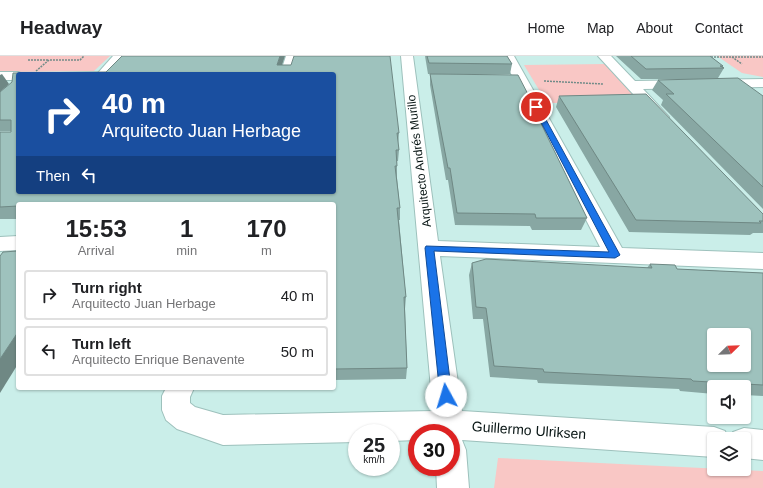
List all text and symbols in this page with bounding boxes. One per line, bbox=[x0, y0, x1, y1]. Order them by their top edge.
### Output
text: Headway bbox=[20, 17, 102, 38]
text: Home bbox=[528, 20, 565, 36]
text: Map bbox=[587, 20, 614, 36]
text: About bbox=[636, 20, 673, 36]
text: Contact bbox=[695, 20, 743, 36]
icon: right bbox=[36, 88, 88, 140]
text: 40 m bbox=[102, 88, 166, 119]
pin bbox=[519, 90, 553, 124]
street label: Arquitecto Andrés Murillo bbox=[404, 94, 434, 228]
icon: arrive bbox=[525, 96, 547, 118]
text: Arquitecto Juan Herbage bbox=[102, 121, 301, 141]
icon: left bbox=[78, 164, 100, 186]
text: Then bbox=[36, 167, 70, 184]
text: 15:53 bbox=[65, 215, 127, 242]
text: 1 bbox=[180, 215, 193, 242]
text: 170 bbox=[247, 215, 287, 242]
text: Arrival bbox=[78, 243, 115, 258]
text: min bbox=[176, 243, 197, 258]
text: m bbox=[261, 243, 272, 258]
text: Turn right bbox=[72, 279, 142, 296]
icon: right bbox=[38, 284, 60, 306]
text: 40 m bbox=[281, 287, 314, 304]
text: Arquitecto Juan Herbage bbox=[72, 296, 216, 311]
north arrow bbox=[707, 328, 751, 372]
map controls bbox=[707, 328, 751, 476]
text: Turn left bbox=[72, 335, 131, 352]
icon: left bbox=[38, 340, 60, 362]
text: 50 m bbox=[281, 343, 314, 360]
text: Arquitecto Enrique Benavente bbox=[72, 352, 245, 367]
position arrow bbox=[425, 375, 467, 417]
button: sound bbox=[707, 380, 751, 424]
street label: Guillermo Ulriksen bbox=[471, 418, 587, 442]
speed limit sign: 30 bbox=[408, 424, 460, 476]
button: layers bbox=[707, 432, 751, 476]
text: 25 bbox=[363, 434, 385, 456]
text: km/h bbox=[363, 454, 385, 465]

